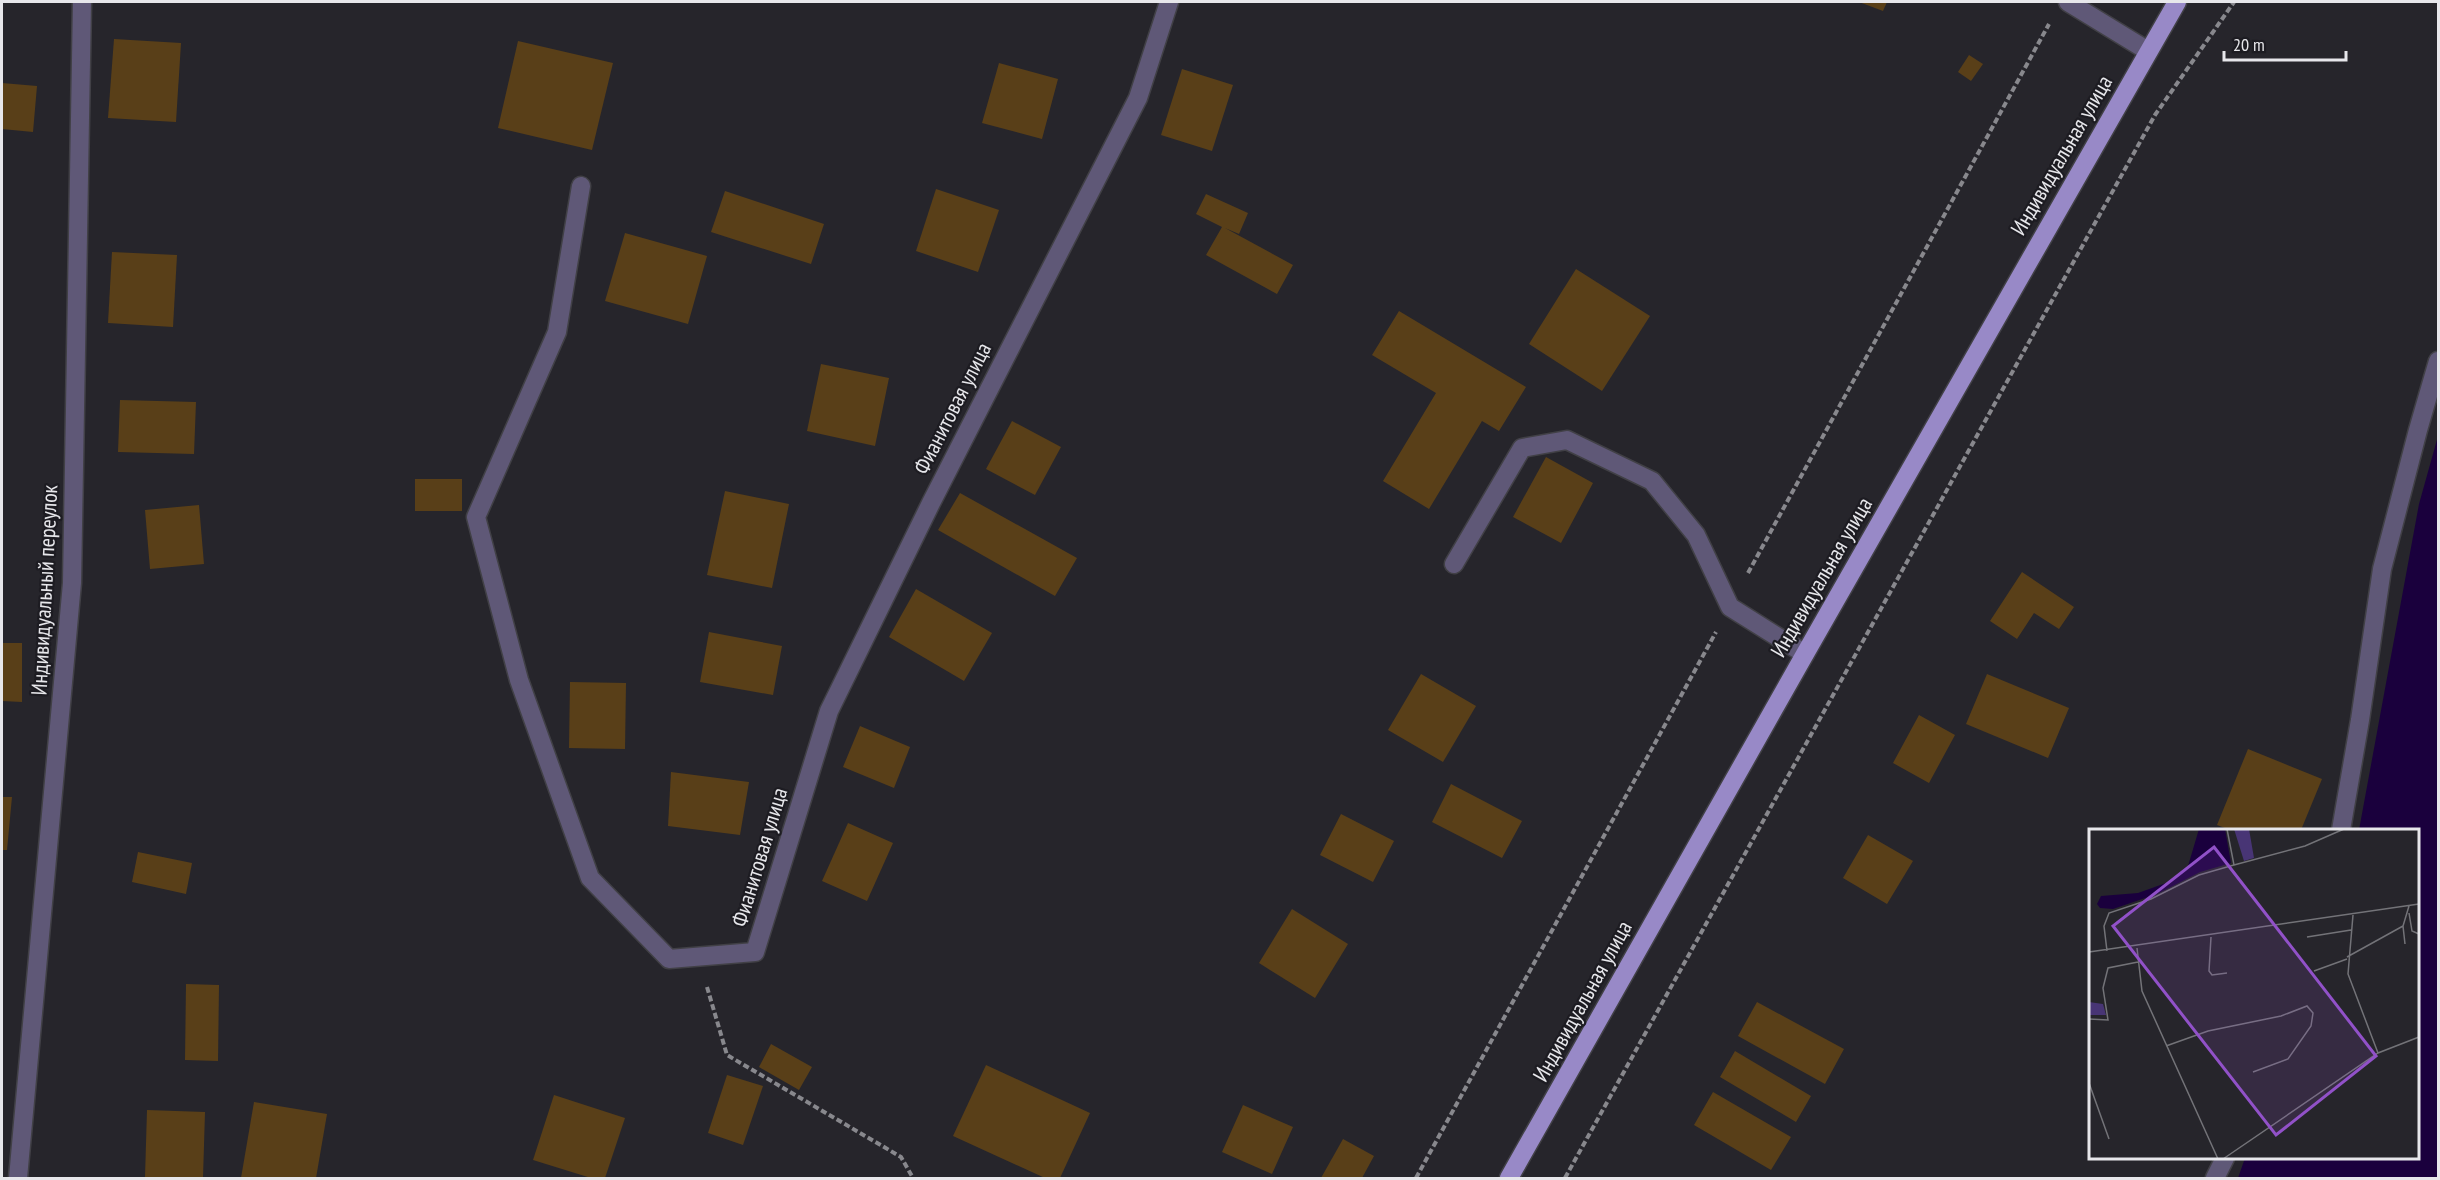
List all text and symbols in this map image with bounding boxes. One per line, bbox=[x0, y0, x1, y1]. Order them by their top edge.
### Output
scale bar bbox=[2224, 24, 2346, 62]
text: 20 m bbox=[2233, 33, 2265, 56]
street label: Индивидуальная улица bbox=[2004, 70, 2118, 240]
street label: Фианитовая улица bbox=[907, 338, 997, 478]
street label: Индивидуальный переулок bbox=[25, 483, 64, 696]
street label: Индивидуальная улица bbox=[1764, 492, 1878, 662]
street label: Фианитовая улица bbox=[725, 784, 793, 930]
inset map bbox=[2089, 829, 2419, 1159]
street label: Индивидуальная улица bbox=[1526, 916, 1638, 1086]

